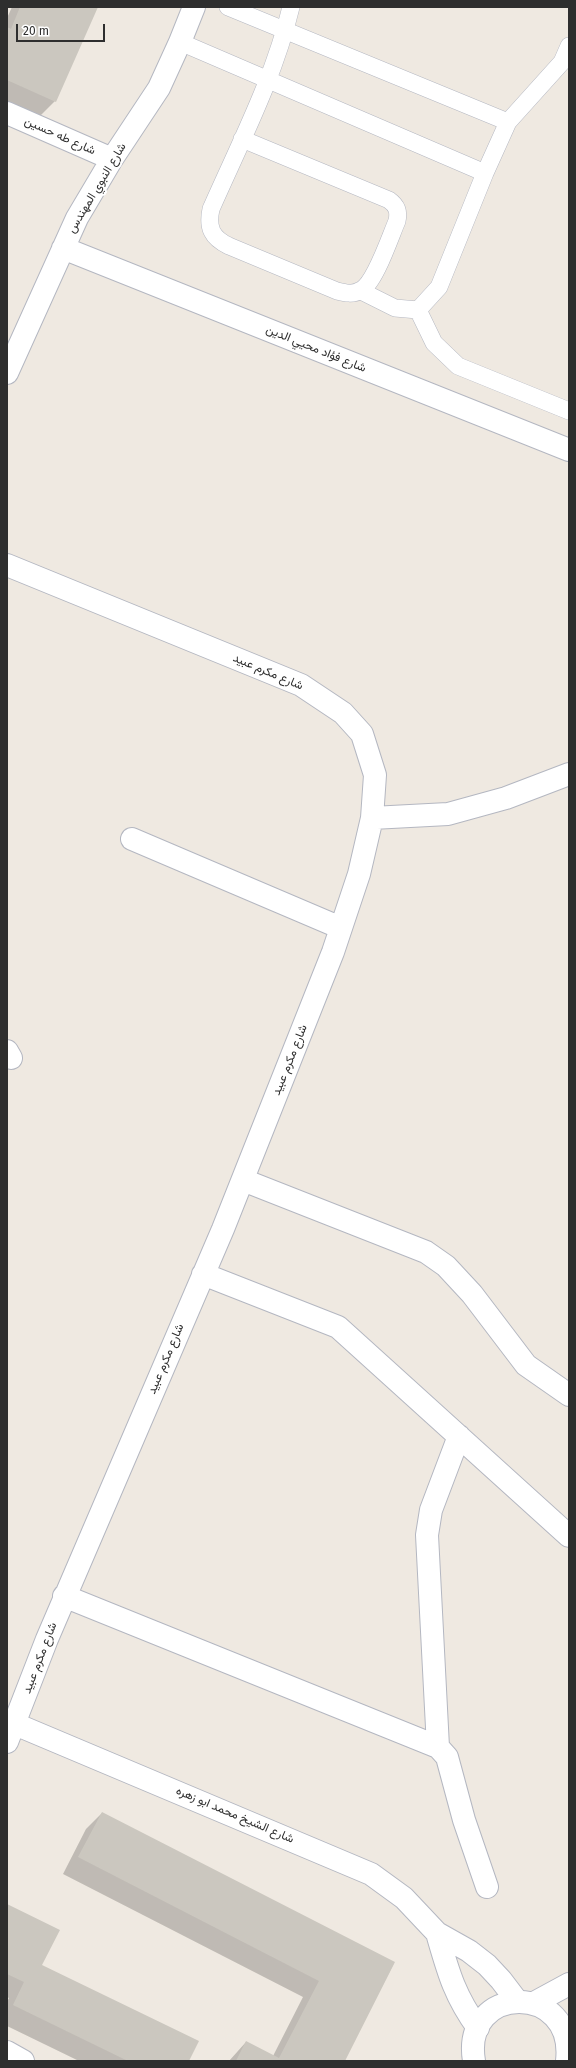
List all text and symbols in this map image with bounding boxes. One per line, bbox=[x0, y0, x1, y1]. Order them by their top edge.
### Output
scale bar bbox=[18, 16, 107, 42]
text: 20 m bbox=[23, 24, 49, 38]
street label: شارع طه حسين bbox=[22, 114, 98, 158]
street label: شارع النبوي المهندس bbox=[64, 140, 130, 236]
street label: شارع فؤاد محيي الدين bbox=[264, 322, 368, 376]
street label: شارع مكرم عبيد bbox=[231, 651, 305, 693]
street label: شارع مكرم عبيد bbox=[269, 1023, 311, 1097]
street label: شارع مكرم عبيد bbox=[145, 1322, 187, 1396]
street label: شارع مكرم عبيد bbox=[20, 1620, 60, 1696]
street label: شارع الشيخ محمد ابو زهره bbox=[174, 1784, 296, 1846]

